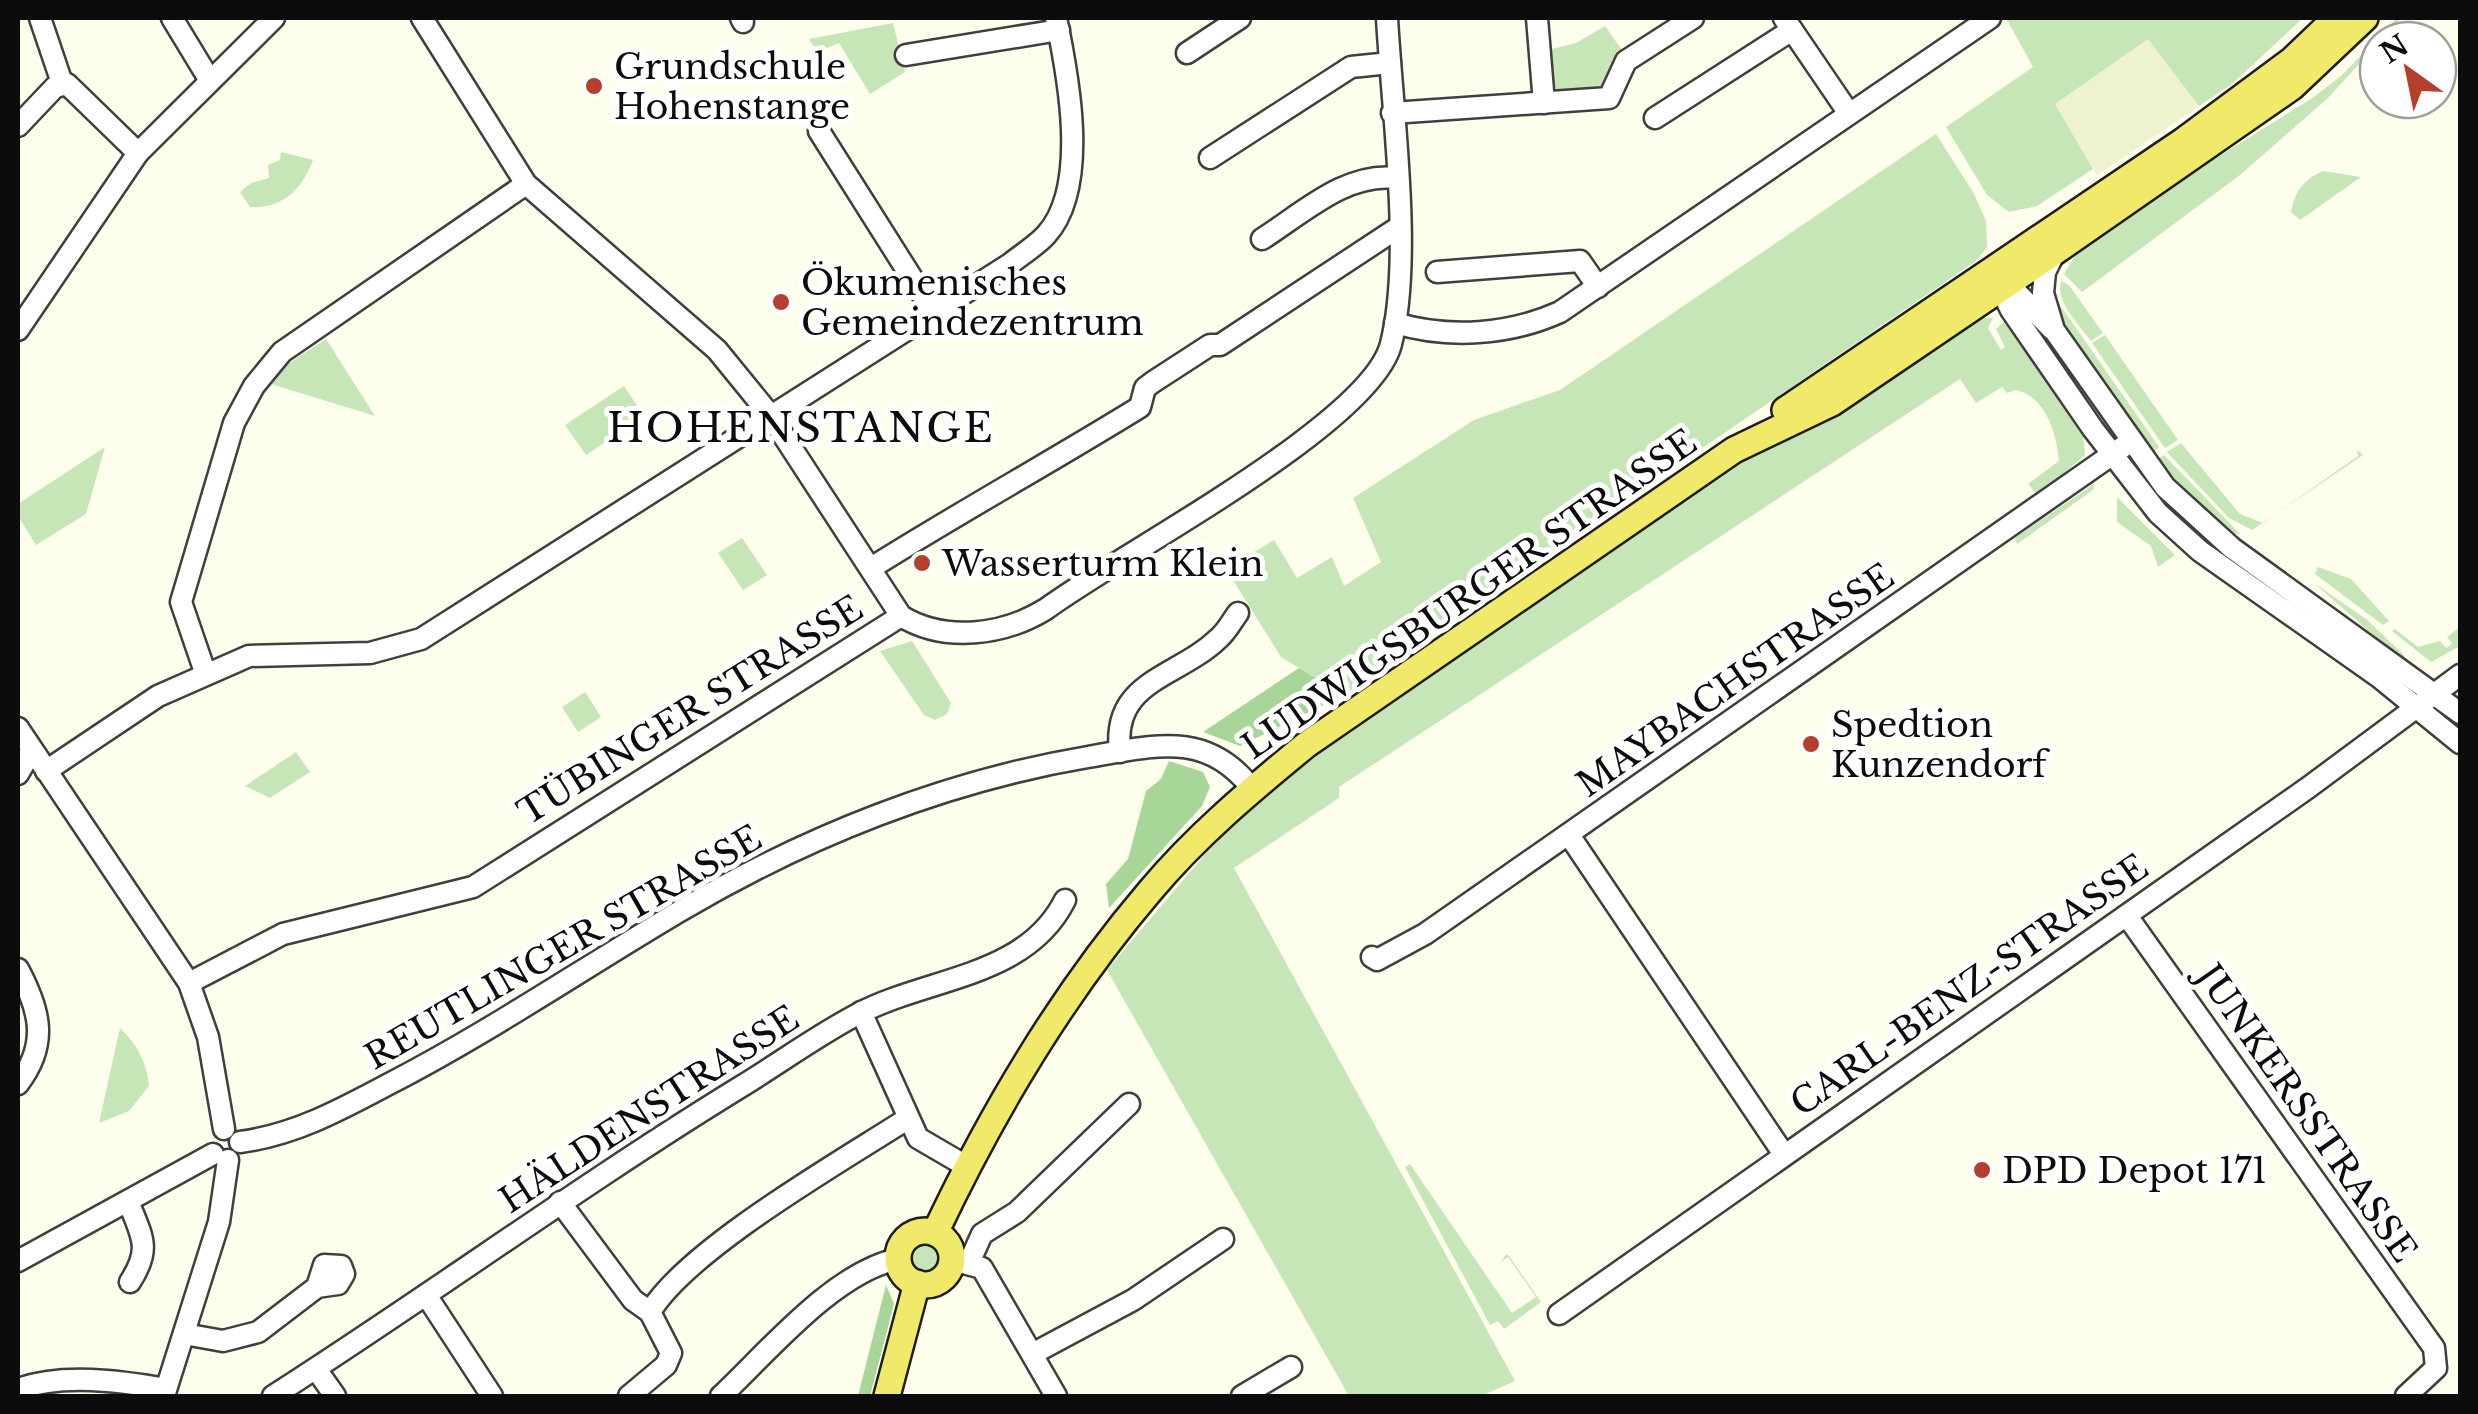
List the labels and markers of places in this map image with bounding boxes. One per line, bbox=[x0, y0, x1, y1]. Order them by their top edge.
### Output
place label: Grundschule Hohenstange bbox=[614, 45, 850, 128]
marker: Grundschule Hohenstange bbox=[583, 75, 605, 97]
place label: Ökumenisches Gemeindezentrum bbox=[801, 261, 1143, 344]
marker: Ökumenisches Gemeindezentrum bbox=[770, 291, 792, 313]
place label: Wasserturm Klein bbox=[941, 542, 1264, 585]
marker: Wasserturm Klein bbox=[911, 552, 933, 574]
place label: Spedtion Kunzendorf bbox=[1831, 703, 2050, 786]
marker: Spedtion Kunzendorf bbox=[1800, 733, 1822, 755]
place label: DPD Depot 171 bbox=[2002, 1149, 2267, 1192]
marker: DPD Depot 171 bbox=[1971, 1159, 1993, 1181]

